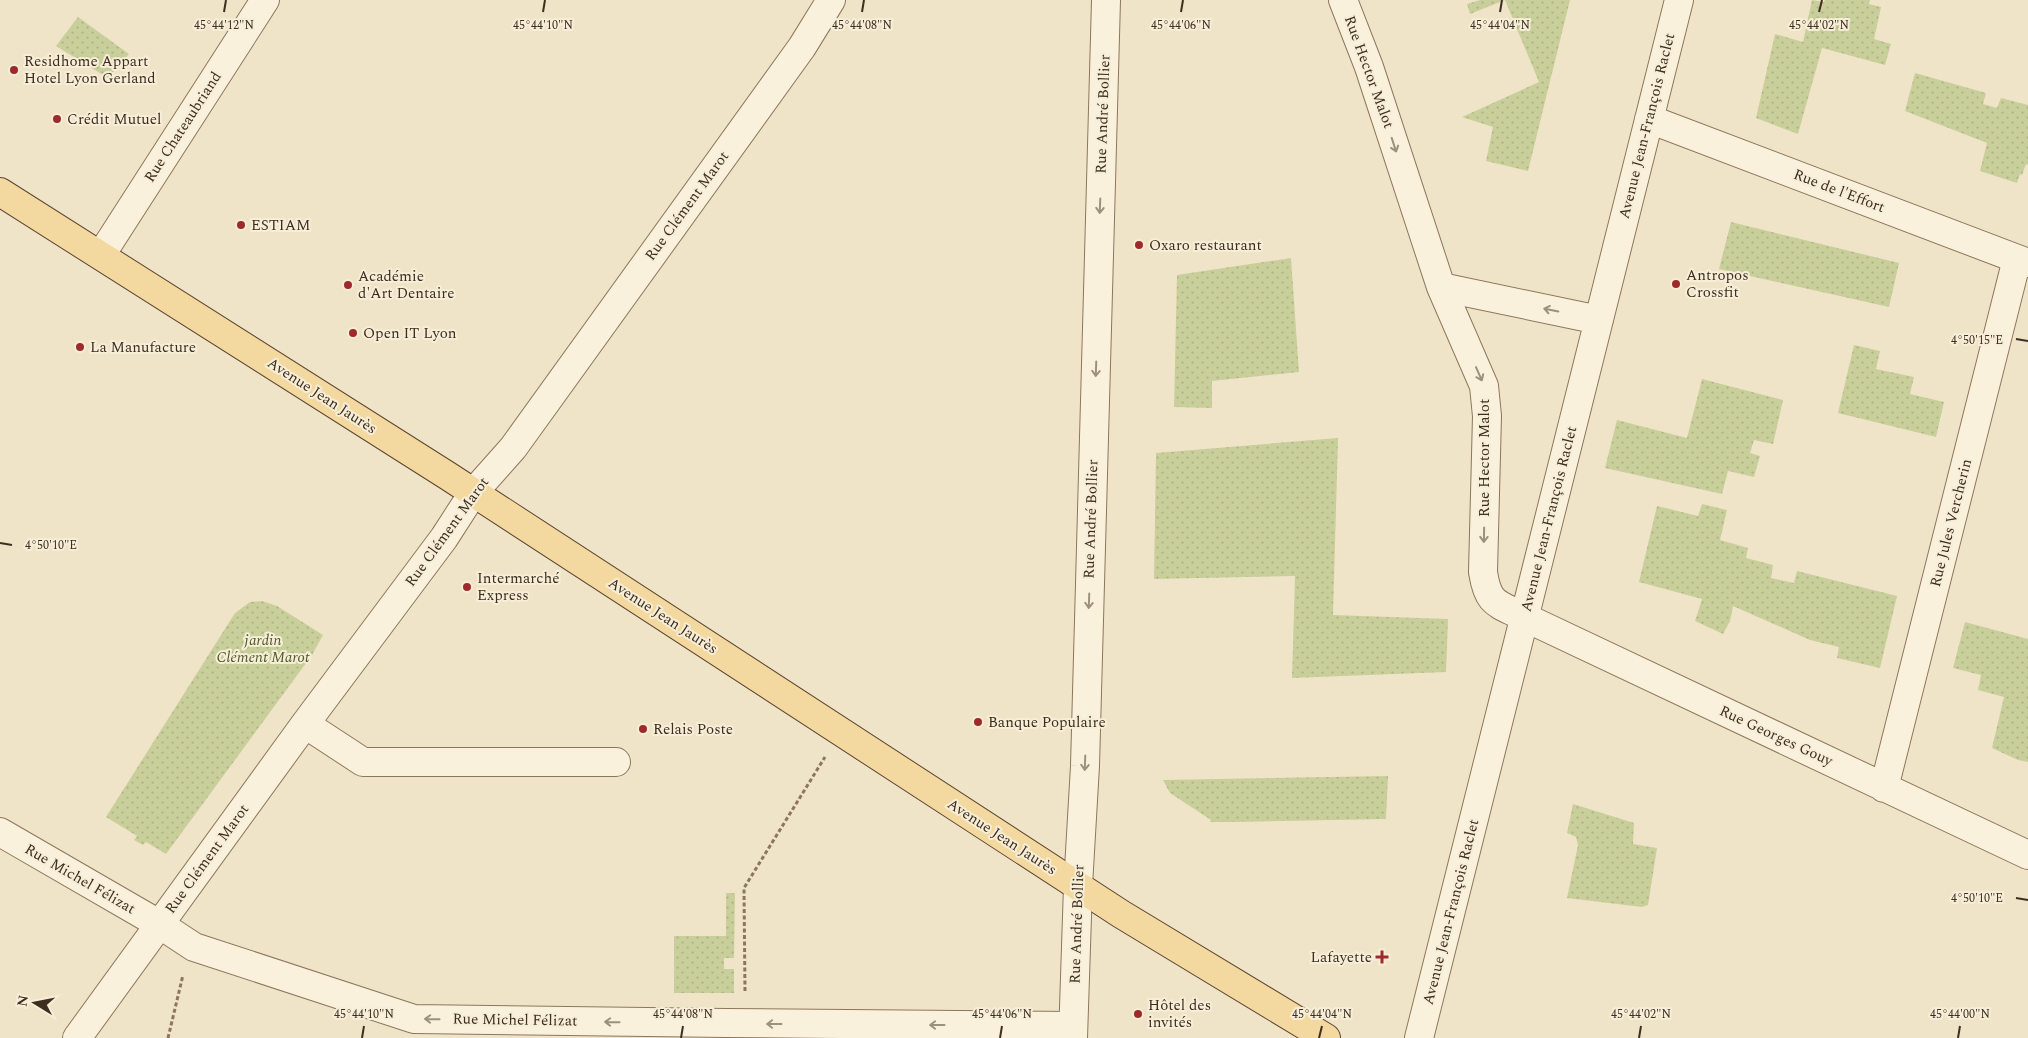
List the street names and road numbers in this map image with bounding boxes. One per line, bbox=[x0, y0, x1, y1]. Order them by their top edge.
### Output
street label: Rue Hector Malot bbox=[1338, 12, 1400, 132]
street label: Avenue Jean-François Raclet bbox=[1613, 31, 1681, 221]
street label: Rue André Bollier bbox=[1089, 54, 1117, 174]
street label: Rue Chateaubriand bbox=[138, 67, 228, 187]
street label: Rue Clément Marot bbox=[639, 146, 735, 266]
street label: Rue de l'Effort bbox=[1790, 163, 1888, 219]
street label: Avenue Jean Jaurès bbox=[263, 352, 381, 440]
street label: Rue Hector Malot bbox=[1473, 399, 1496, 517]
street label: Avenue Jean-François Raclet bbox=[1515, 424, 1583, 614]
street label: Rue Jules Vercherin bbox=[1924, 456, 1978, 590]
street label: Rue André Bollier bbox=[1077, 459, 1105, 579]
street label: Rue Clément Marot bbox=[399, 472, 495, 592]
street label: Avenue Jean Jaurès bbox=[604, 572, 722, 660]
street label: Rue Georges Gouy bbox=[1715, 700, 1837, 773]
street label: Avenue Jean Jaurès bbox=[943, 793, 1061, 881]
street label: Rue Clément Marot bbox=[159, 799, 255, 919]
street label: Avenue Jean-François Raclet bbox=[1417, 817, 1485, 1007]
street label: Rue Michel Félizat bbox=[20, 838, 140, 920]
street label: Rue André Bollier bbox=[1063, 864, 1091, 984]
street label: Rue Michel Félizat bbox=[452, 1007, 578, 1033]

